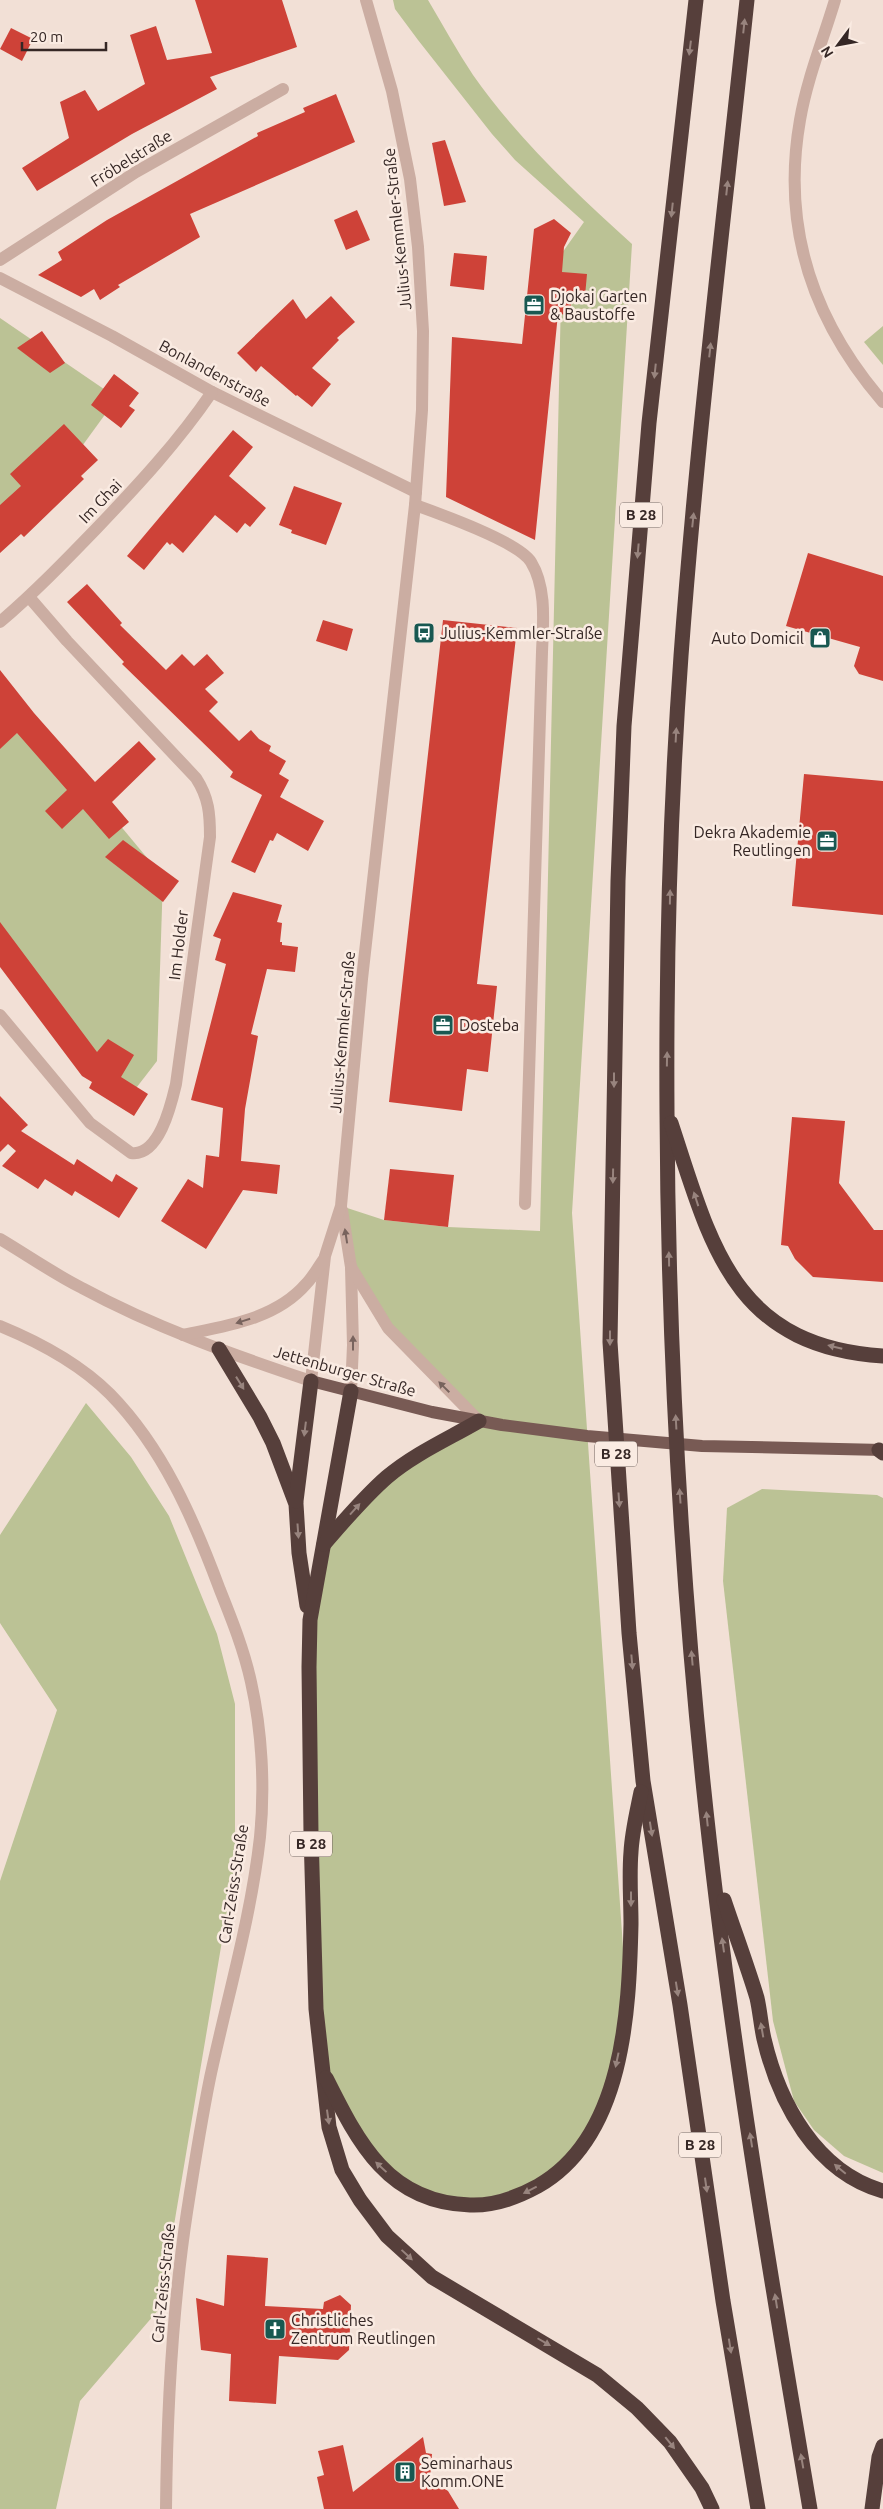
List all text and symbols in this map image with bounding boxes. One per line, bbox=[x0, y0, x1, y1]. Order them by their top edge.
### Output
one-way arrow bbox=[740, 18, 748, 34]
scale bar bbox=[22, 20, 106, 52]
north arrow bbox=[813, 20, 863, 70]
text: 20 m bbox=[30, 28, 63, 45]
one-way arrow bbox=[686, 41, 694, 57]
text: N bbox=[817, 43, 837, 61]
street label: Fröbelstraße bbox=[87, 126, 175, 190]
street label: Julius-Kemmler-Straße bbox=[380, 147, 414, 311]
one-way arrow bbox=[723, 180, 731, 196]
one-way arrow bbox=[668, 202, 676, 218]
place label: Djokaj Garten & Baustoffe bbox=[550, 287, 648, 323]
office icon: Djokaj Garten & Baustoffe bbox=[522, 293, 546, 317]
street label: Bonlandenstraße bbox=[156, 336, 274, 410]
one-way arrow bbox=[706, 341, 714, 357]
one-way arrow bbox=[651, 364, 659, 380]
street label: Im Ghai bbox=[75, 476, 125, 526]
road number: B 28 bbox=[620, 502, 662, 528]
one-way arrow bbox=[689, 512, 697, 528]
one-way arrow bbox=[633, 543, 641, 559]
bus stop icon: Julius-Kemmler-Straße bbox=[412, 621, 436, 645]
place label: Julius-Kemmler-Straße bbox=[440, 624, 603, 642]
shop icon: Auto Domicil bbox=[808, 626, 832, 650]
place label: Auto Domicil bbox=[711, 629, 804, 647]
one-way arrow bbox=[673, 726, 681, 742]
place label: Dekra Akademie Reutlingen bbox=[693, 823, 811, 859]
office icon: Dekra Akademie Reutlingen bbox=[815, 829, 839, 853]
one-way arrow bbox=[666, 889, 674, 905]
street label: Im Holder bbox=[165, 909, 191, 981]
street label: Julius-Kemmler-Straße bbox=[326, 950, 358, 1114]
office icon: Dosteba bbox=[431, 1013, 455, 1037]
place label: Dosteba bbox=[459, 1016, 519, 1034]
one-way arrow bbox=[664, 1051, 672, 1067]
one-way arrow bbox=[610, 1072, 618, 1088]
one-way arrow bbox=[609, 1168, 617, 1184]
one-way arrow bbox=[692, 1191, 700, 1206]
one-way arrow bbox=[342, 1228, 350, 1244]
one-way arrow bbox=[665, 1251, 673, 1267]
one-way arrow bbox=[235, 1318, 250, 1326]
one-way arrow bbox=[606, 1330, 614, 1346]
one-way arrow bbox=[349, 1334, 357, 1350]
street label: Jettenburger Straße bbox=[272, 1342, 418, 1400]
one-way arrow bbox=[828, 1343, 843, 1351]
one-way arrow bbox=[235, 1376, 245, 1389]
one-way arrow bbox=[438, 1381, 450, 1393]
one-way arrow bbox=[672, 1414, 680, 1430]
one-way arrow bbox=[301, 1421, 309, 1437]
road number: B 28 bbox=[595, 1442, 637, 1466]
one-way arrow bbox=[676, 1487, 684, 1503]
one-way arrow bbox=[615, 1493, 623, 1509]
one-way arrow bbox=[349, 1503, 361, 1515]
one-way arrow bbox=[294, 1523, 302, 1539]
one-way arrow bbox=[687, 1649, 695, 1665]
one-way arrow bbox=[628, 1655, 636, 1671]
one-way arrow bbox=[703, 1811, 711, 1827]
one-way arrow bbox=[647, 1822, 655, 1838]
street label: Carl-Zeiss-Straße bbox=[215, 1823, 251, 1945]
road number: B 28 bbox=[290, 1832, 332, 1856]
one-way arrow bbox=[627, 1891, 635, 1907]
one-way arrow bbox=[719, 1936, 727, 1952]
one-way arrow bbox=[674, 1982, 682, 1998]
one-way arrow bbox=[758, 2022, 766, 2038]
one-way arrow bbox=[613, 2053, 621, 2068]
one-way arrow bbox=[324, 2110, 332, 2126]
road number: B 28 bbox=[679, 2132, 721, 2158]
one-way arrow bbox=[747, 2132, 755, 2148]
one-way arrow bbox=[375, 2161, 387, 2173]
one-way arrow bbox=[833, 2164, 846, 2175]
one-way arrow bbox=[702, 2177, 710, 2193]
one-way arrow bbox=[523, 2186, 537, 2194]
street label: Carl-Zeiss-Straße bbox=[148, 2222, 178, 2344]
one-way arrow bbox=[401, 2249, 413, 2261]
one-way arrow bbox=[771, 2292, 779, 2308]
place label: Christliches Zentrum Reutlingen bbox=[291, 2311, 436, 2347]
church icon: Christliches Zentrum Reutlingen bbox=[263, 2317, 287, 2341]
one-way arrow bbox=[537, 2338, 550, 2347]
one-way arrow bbox=[727, 2338, 735, 2354]
one-way arrow bbox=[664, 2436, 675, 2449]
one-way arrow bbox=[798, 2453, 806, 2469]
place label: Seminarhaus Komm.ONE bbox=[421, 2454, 513, 2490]
building icon: Seminarhaus Komm.ONE bbox=[393, 2460, 417, 2484]

